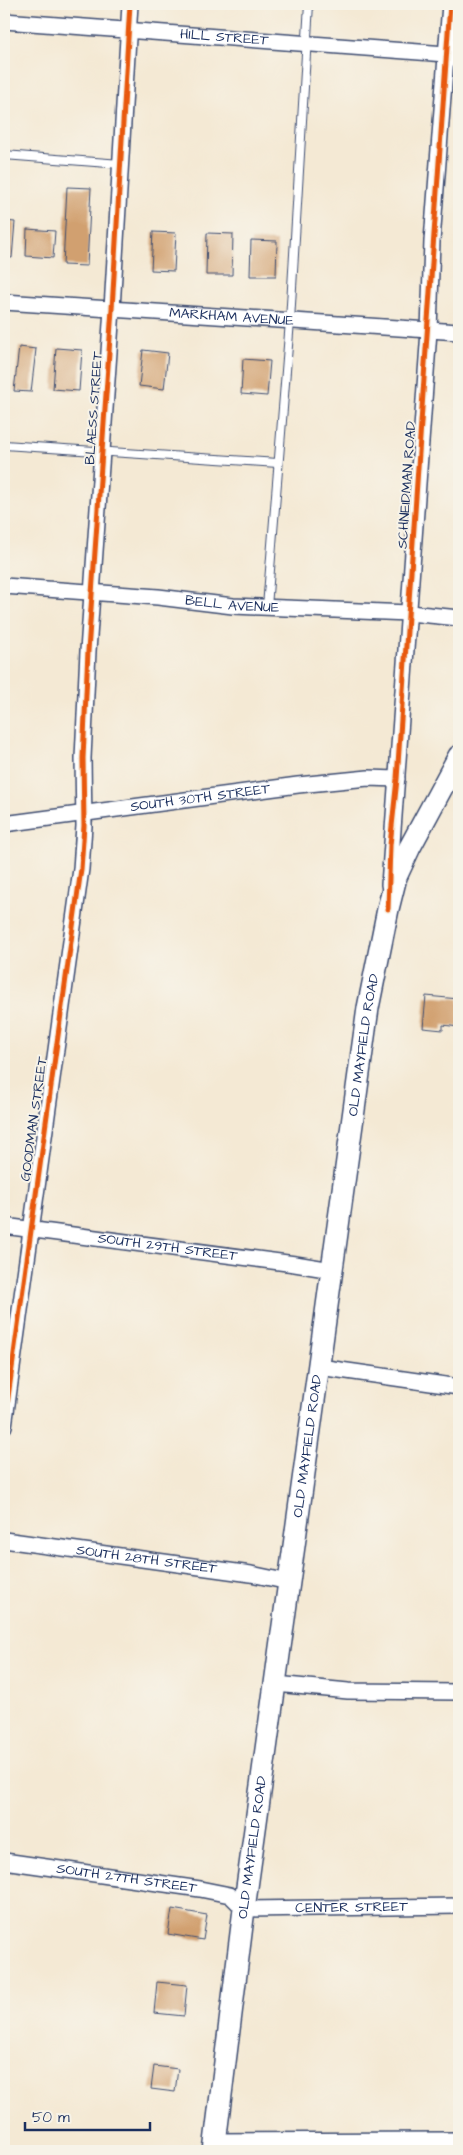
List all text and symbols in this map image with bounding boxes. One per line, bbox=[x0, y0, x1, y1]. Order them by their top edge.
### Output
street label: HILL STREET bbox=[179, 24, 270, 51]
street label: MARKHAM AVENUE bbox=[169, 303, 295, 331]
street label: BLAESS STREET bbox=[80, 350, 108, 465]
street label: SCHNEIDMAN ROAD bbox=[393, 420, 421, 550]
street label: BELL AVENUE bbox=[184, 590, 280, 618]
street label: SOUTH 30TH STREET bbox=[129, 779, 272, 817]
street label: OLD MAYFIELD ROAD bbox=[343, 972, 385, 1118]
street label: GOODMAN STREET bbox=[15, 1055, 53, 1183]
street label: SOUTH 29TH STREET bbox=[96, 1228, 239, 1266]
street label: OLD MAYFIELD ROAD bbox=[288, 1374, 327, 1519]
street label: SOUTH 28TH STREET bbox=[75, 1540, 219, 1579]
street label: OLD MAYFIELD ROAD bbox=[233, 1775, 272, 1920]
street label: SOUTH 27TH STREET bbox=[55, 1859, 199, 1898]
street label: CENTER STREET bbox=[295, 1897, 408, 1918]
scale bar bbox=[25, 2100, 150, 2132]
text: 50 m bbox=[32, 2107, 70, 2128]

